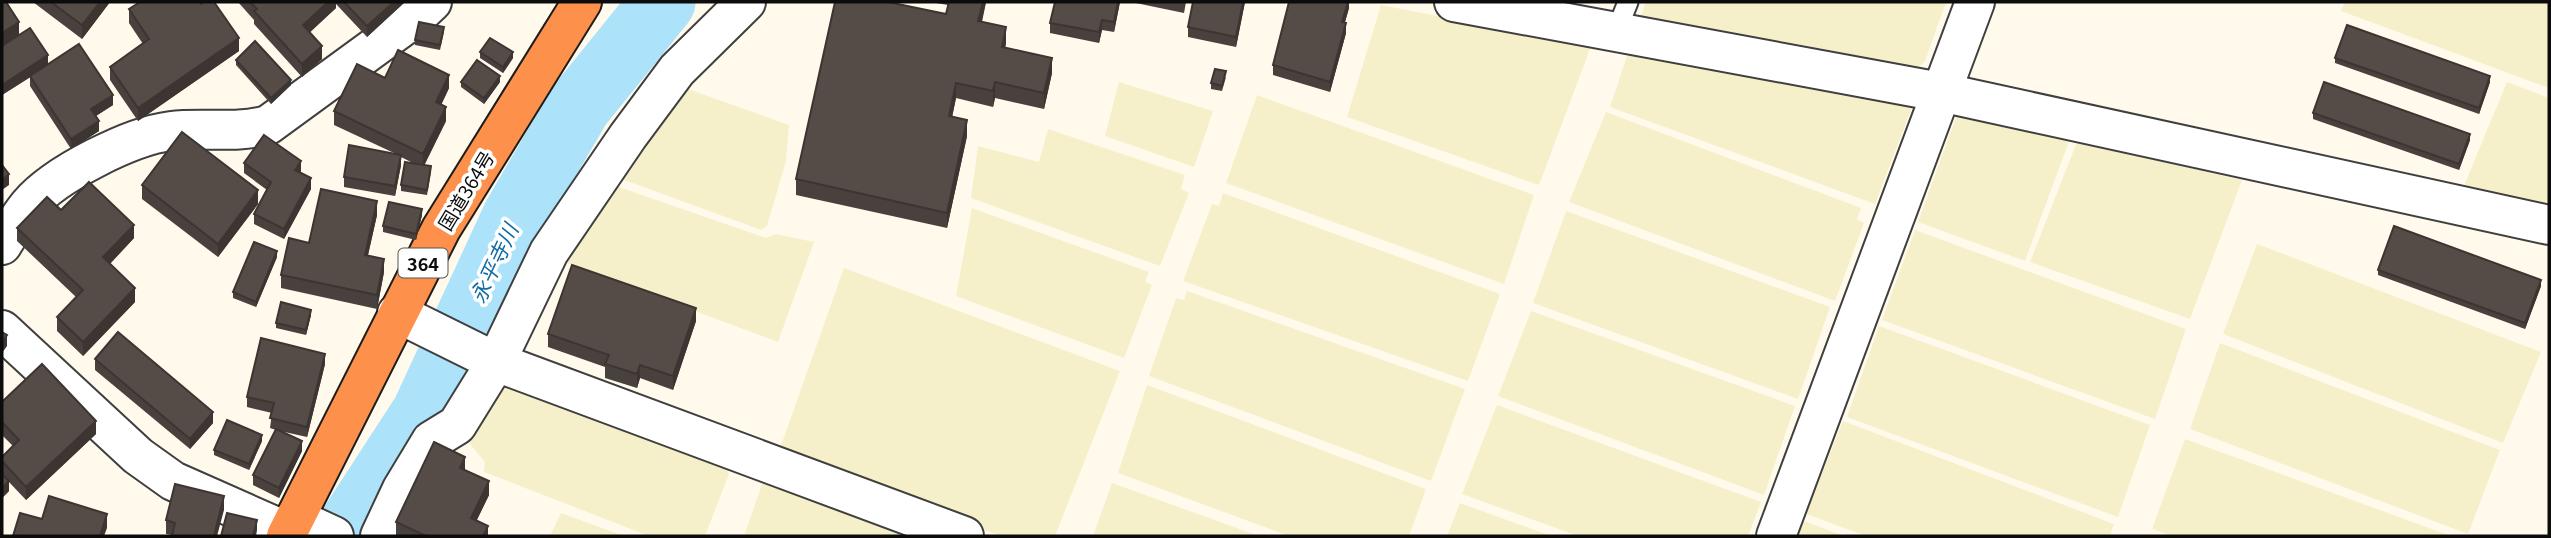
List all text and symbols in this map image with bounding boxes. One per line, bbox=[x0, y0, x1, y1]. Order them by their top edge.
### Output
street label: 国道364号 bbox=[431, 145, 499, 235]
water label: 永平寺川 bbox=[462, 217, 525, 307]
road number: 364 bbox=[398, 248, 448, 278]

